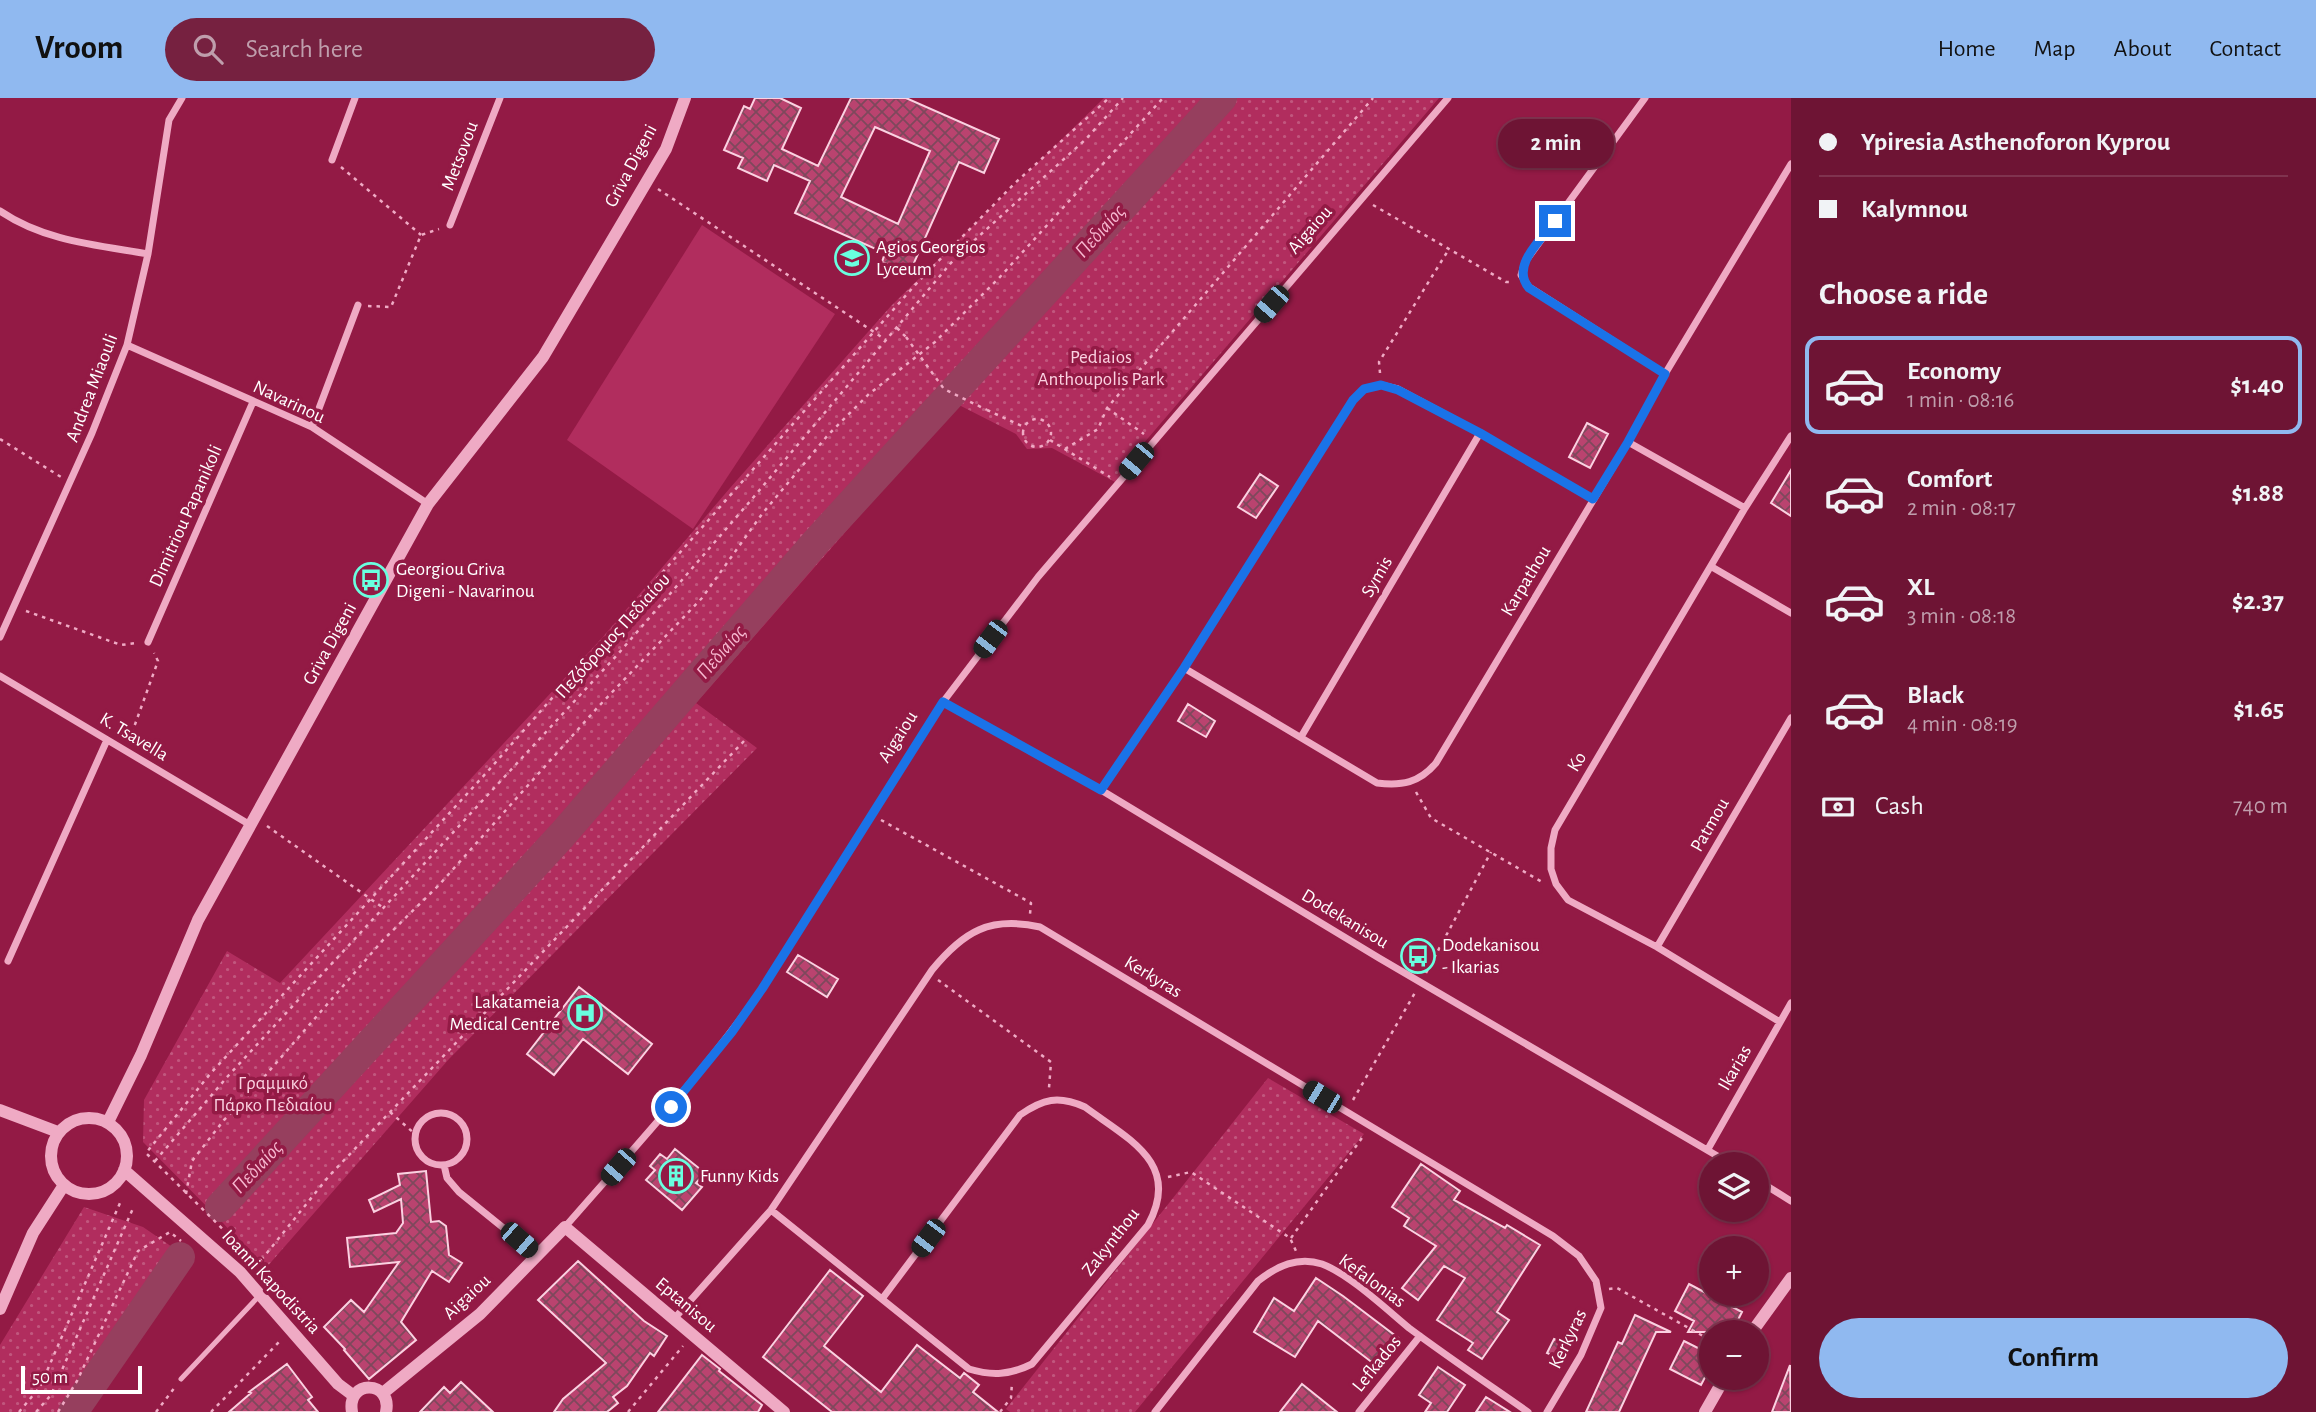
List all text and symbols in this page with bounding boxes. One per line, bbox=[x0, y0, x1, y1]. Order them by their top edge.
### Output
search box bbox=[165, 18, 655, 81]
icon: search bbox=[189, 30, 227, 68]
text: Vroom bbox=[35, 32, 123, 65]
text: Search here bbox=[245, 36, 363, 62]
text: Home bbox=[1938, 37, 1996, 61]
text: Map bbox=[2034, 37, 2076, 61]
text: About bbox=[2114, 37, 2171, 61]
text: Contact bbox=[2209, 37, 2281, 61]
street label: Metsovou bbox=[438, 119, 482, 193]
callout: 2 min bbox=[1497, 120, 1613, 169]
street label: Griva Digeni bbox=[601, 122, 661, 210]
text: Ypiresia Asthenoforon Kyprou bbox=[1861, 129, 2170, 155]
text: 2 min bbox=[1530, 132, 1582, 155]
text: Kalymnou bbox=[1861, 196, 1968, 222]
water label: Πεδιαίος bbox=[1071, 200, 1130, 262]
street label: Aigaiou bbox=[1284, 202, 1336, 258]
route end bbox=[1539, 205, 1571, 237]
place label: Agios Georgios Lyceum bbox=[876, 238, 986, 279]
school or university icon: Agios Georgios Lyceum bbox=[833, 239, 871, 277]
text: Choose a ride bbox=[1819, 278, 1988, 310]
car bbox=[1250, 281, 1293, 327]
street label: Andrea Miaouli bbox=[63, 331, 121, 445]
park label: Pediaios Anthoupolis Park bbox=[1038, 348, 1165, 389]
icon: car bbox=[1823, 354, 1886, 417]
text: Economy bbox=[1907, 358, 2001, 384]
text: $1.40 bbox=[2230, 372, 2284, 398]
street label: Navarinou bbox=[250, 377, 328, 427]
text: 1 min · 08:16 bbox=[1907, 389, 2014, 412]
car bbox=[1115, 438, 1158, 484]
street label: Dimitriou Papanikoli bbox=[146, 442, 226, 590]
icon: car bbox=[1823, 462, 1886, 525]
text: Comfort bbox=[1907, 466, 1992, 492]
text: $1.88 bbox=[2231, 480, 2284, 506]
text: 2 min · 08:17 bbox=[1907, 497, 2016, 520]
street label: Karpathou bbox=[1498, 542, 1554, 619]
street label: Symis bbox=[1358, 553, 1396, 601]
place label: Georgiou Griva Digeni - Navarinou bbox=[396, 560, 535, 601]
bus stop icon: Georgiou Griva Digeni - Navarinou bbox=[352, 561, 390, 599]
street label: Πεζόδρομος Πεδιαίου bbox=[552, 570, 674, 702]
icon: car bbox=[1823, 570, 1886, 633]
text: XL bbox=[1907, 574, 1934, 600]
text: $2.37 bbox=[2232, 588, 2284, 614]
street label: Griva Digeni bbox=[300, 600, 360, 688]
text: 3 min · 08:18 bbox=[1907, 605, 2016, 628]
car bbox=[969, 616, 1012, 662]
water label: Πεδιαίος bbox=[692, 621, 750, 683]
icon: car bbox=[1823, 678, 1886, 741]
text: Black bbox=[1907, 682, 1964, 708]
text: $1.65 bbox=[2233, 696, 2284, 722]
street label: Aigaiou bbox=[875, 708, 921, 766]
street label: K. Tsavella bbox=[96, 709, 172, 765]
text: 4 min · 08:19 bbox=[1907, 713, 2018, 736]
street label: Ko bbox=[1564, 749, 1590, 775]
icon: cash bbox=[1819, 788, 1857, 826]
text: Cash bbox=[1875, 793, 1924, 819]
street label: Patmou bbox=[1687, 795, 1733, 855]
text: 740 m bbox=[2233, 795, 2288, 818]
street label: Dodekanisou bbox=[1298, 886, 1392, 952]
place label: Dodekanisou - Ikarias bbox=[1442, 936, 1540, 977]
bus stop icon: Dodekanisou - Ikarias bbox=[1399, 937, 1437, 975]
street label: Kerkyras bbox=[1121, 953, 1185, 1001]
place label: Lakatameia Medical Centre bbox=[449, 993, 560, 1034]
hospital icon: Lakatameia Medical Centre bbox=[566, 994, 604, 1032]
street label: Ikarias bbox=[1715, 1042, 1755, 1094]
park label: Γραμμικό Πάρκο Πεδιαίου bbox=[214, 1074, 332, 1115]
car bbox=[1299, 1077, 1346, 1117]
route start bbox=[655, 1091, 687, 1123]
water label: Πεδιαίος bbox=[228, 1136, 287, 1197]
car bbox=[597, 1144, 640, 1190]
map controls bbox=[1699, 1152, 1769, 1390]
button: layers bbox=[1699, 1152, 1769, 1222]
building icon: Funny Kids bbox=[657, 1157, 695, 1195]
place label: Funny Kids bbox=[700, 1167, 779, 1186]
street label: Zakynthou bbox=[1079, 1204, 1143, 1280]
car bbox=[907, 1215, 950, 1261]
car bbox=[497, 1218, 542, 1262]
street label: Ioanni Kapodistria bbox=[218, 1226, 324, 1338]
button: + bbox=[1699, 1236, 1769, 1306]
street label: Kefalonias bbox=[1335, 1251, 1409, 1311]
street label: Aigaiou bbox=[440, 1270, 495, 1323]
street label: Eptanisou bbox=[652, 1274, 721, 1336]
street label: Kerkyras bbox=[1546, 1306, 1590, 1372]
button: Confirm bbox=[1819, 1318, 2288, 1398]
button: − bbox=[1699, 1320, 1769, 1390]
street label: Lefkados bbox=[1349, 1332, 1405, 1396]
scale bar bbox=[21, 1363, 142, 1395]
text: 50 m bbox=[32, 1368, 68, 1387]

